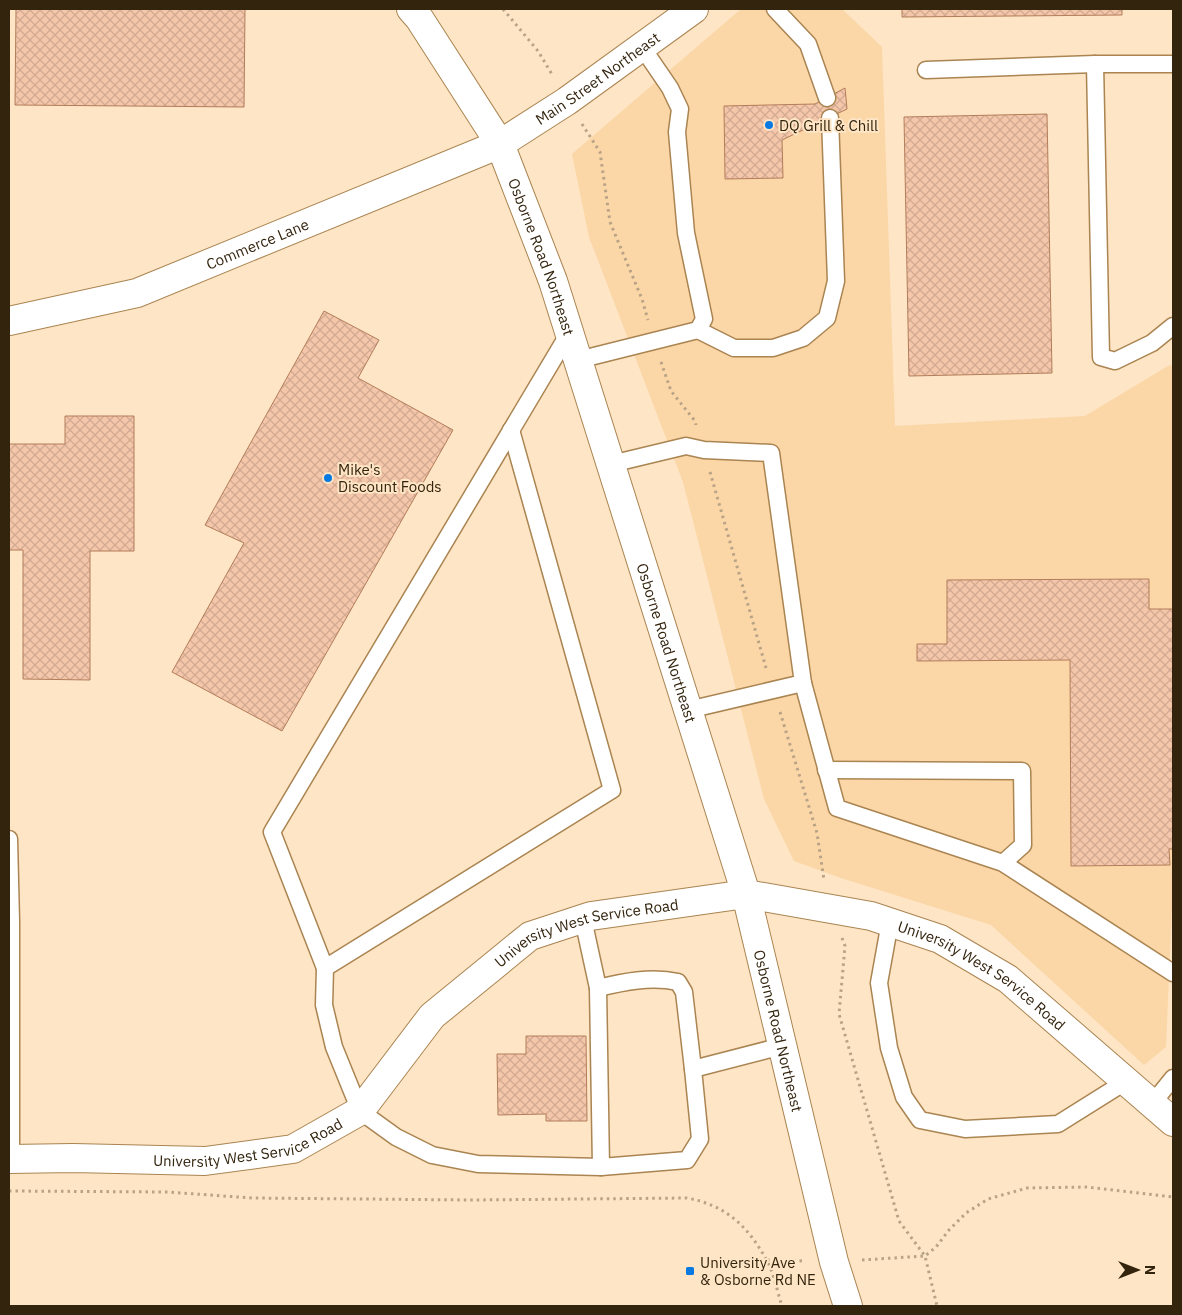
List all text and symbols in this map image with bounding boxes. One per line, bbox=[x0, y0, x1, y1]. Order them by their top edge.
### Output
street label: Main Street Northeast bbox=[532, 28, 663, 128]
place label: DQ Grill & Chill bbox=[779, 116, 878, 135]
marker: DQ Grill & Chill bbox=[763, 119, 775, 131]
street label: Osborne Road Northeast bbox=[505, 175, 579, 338]
street label: Commerce Lane bbox=[203, 214, 311, 273]
place label: Mike's Discount Foods bbox=[338, 460, 442, 496]
marker: Mike's Discount Foods bbox=[322, 472, 334, 484]
street label: Osborne Road Northeast bbox=[633, 561, 701, 725]
street label: University West Service Road bbox=[490, 894, 680, 971]
street label: University West Service Road bbox=[895, 916, 1069, 1034]
street label: Osborne Road Northeast bbox=[750, 948, 807, 1114]
street label: University West Service Road bbox=[153, 1114, 346, 1171]
north arrow bbox=[1112, 1245, 1162, 1295]
place label: University Ave & Osborne Rd NE bbox=[700, 1253, 816, 1289]
marker: University Ave & Osborne Rd NE bbox=[684, 1265, 696, 1277]
text: N bbox=[1141, 1265, 1159, 1275]

